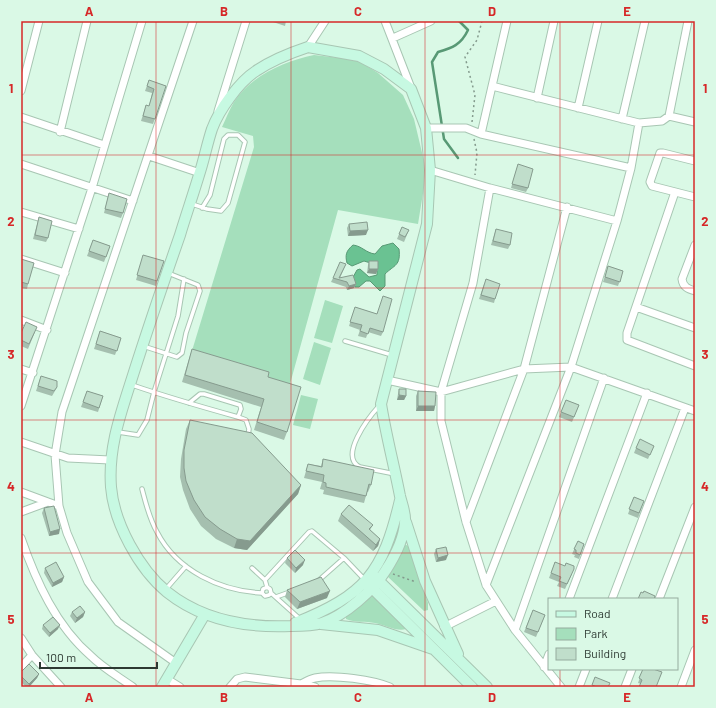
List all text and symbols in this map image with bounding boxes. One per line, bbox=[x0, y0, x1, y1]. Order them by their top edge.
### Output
text: A bbox=[85, 3, 94, 19]
text: B bbox=[220, 3, 228, 19]
text: C bbox=[354, 3, 362, 19]
text: D bbox=[488, 3, 496, 19]
text: E bbox=[623, 3, 631, 19]
text: 1 bbox=[9, 80, 13, 96]
text: 1 bbox=[703, 80, 707, 96]
text: 2 bbox=[7, 213, 15, 229]
text: 2 bbox=[701, 213, 709, 229]
text: 3 bbox=[7, 346, 15, 362]
text: 3 bbox=[701, 346, 709, 362]
text: 4 bbox=[7, 478, 15, 494]
text: 4 bbox=[701, 478, 709, 494]
legend bbox=[548, 598, 678, 670]
text: Road bbox=[584, 606, 611, 620]
text: 5 bbox=[7, 611, 15, 627]
text: 5 bbox=[701, 611, 709, 627]
text: Park bbox=[584, 626, 608, 640]
scale bar bbox=[40, 644, 157, 670]
text: Building bbox=[584, 646, 626, 660]
text: 100 m bbox=[46, 650, 76, 664]
text: A bbox=[85, 689, 94, 705]
text: B bbox=[220, 689, 228, 705]
text: C bbox=[354, 689, 362, 705]
text: D bbox=[488, 689, 496, 705]
text: E bbox=[623, 689, 631, 705]

